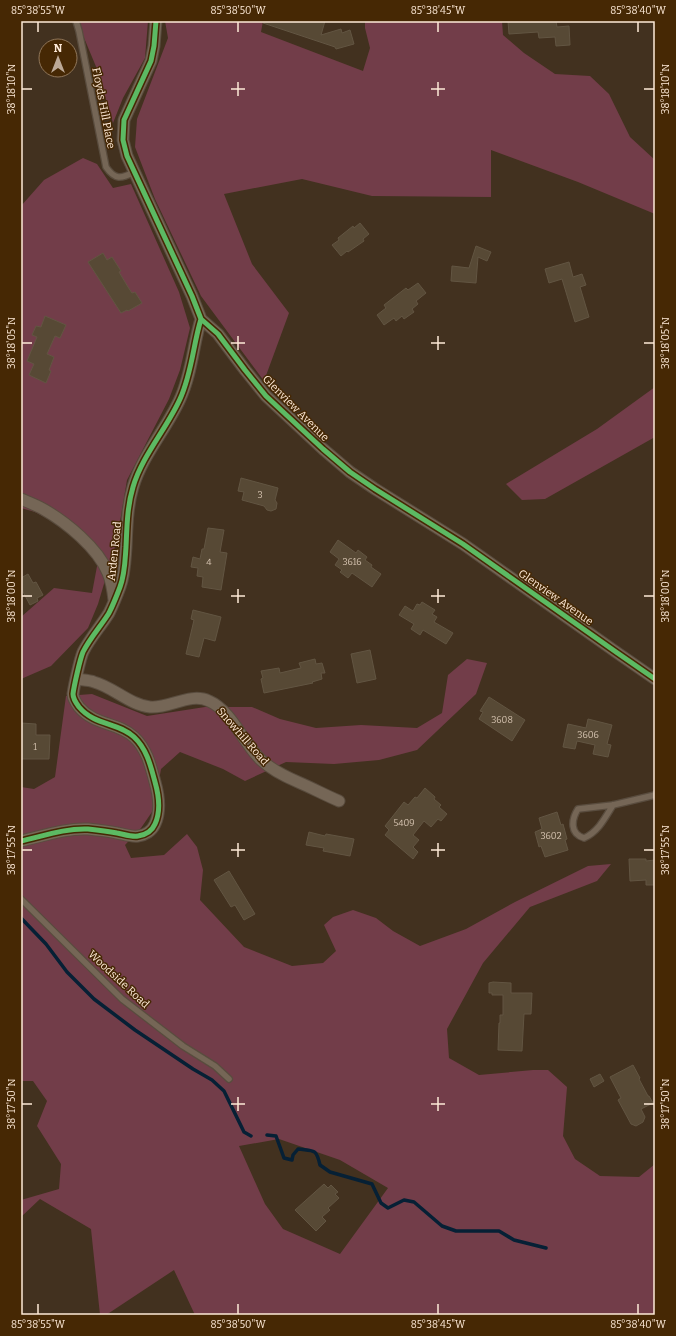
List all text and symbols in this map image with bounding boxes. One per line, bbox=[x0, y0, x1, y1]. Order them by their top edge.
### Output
text: 85°38'55"W bbox=[11, 5, 66, 17]
text: 85°38'50"W bbox=[210, 5, 266, 17]
text: 85°38'45"W bbox=[411, 5, 466, 17]
text: 85°38'40"W bbox=[610, 5, 667, 17]
north arrow bbox=[38, 38, 78, 78]
text: N bbox=[54, 42, 63, 55]
text: 38°18'10"N bbox=[6, 64, 18, 114]
text: 38°18'10"N bbox=[660, 64, 672, 114]
street label: Floyds Hill Place bbox=[89, 66, 118, 150]
text: 38°18'05"N bbox=[6, 317, 18, 369]
text: 38°18'05"N bbox=[660, 317, 672, 369]
street label: Glenview Avenue bbox=[260, 373, 331, 444]
house number: 3 bbox=[257, 490, 263, 500]
street label: Arden Road bbox=[105, 520, 124, 581]
house number: 4 bbox=[206, 557, 212, 567]
house number: 3616 bbox=[342, 557, 362, 567]
street label: Glenview Avenue bbox=[516, 567, 596, 628]
text: 38°18'00"N bbox=[6, 569, 18, 622]
text: 38°18'00"N bbox=[660, 569, 672, 622]
street label: Snowhill Road bbox=[214, 705, 272, 768]
house number: 3608 bbox=[491, 715, 513, 725]
house number: 3606 bbox=[577, 730, 599, 740]
house number: 1 bbox=[33, 742, 37, 752]
house number: 5409 bbox=[393, 818, 415, 828]
text: 38°17'55"N bbox=[6, 825, 18, 875]
text: 38°17'55"N bbox=[660, 825, 672, 875]
house number: 3602 bbox=[540, 831, 562, 841]
street label: Woodside Road bbox=[85, 948, 152, 1011]
text: 38°17'50"N bbox=[6, 1078, 18, 1130]
text: 38°17'50"N bbox=[660, 1078, 672, 1130]
text: 85°38'55"W bbox=[11, 1319, 66, 1331]
text: 85°38'50"W bbox=[210, 1319, 266, 1331]
text: 85°38'45"W bbox=[411, 1319, 466, 1331]
text: 85°38'40"W bbox=[610, 1319, 667, 1331]

